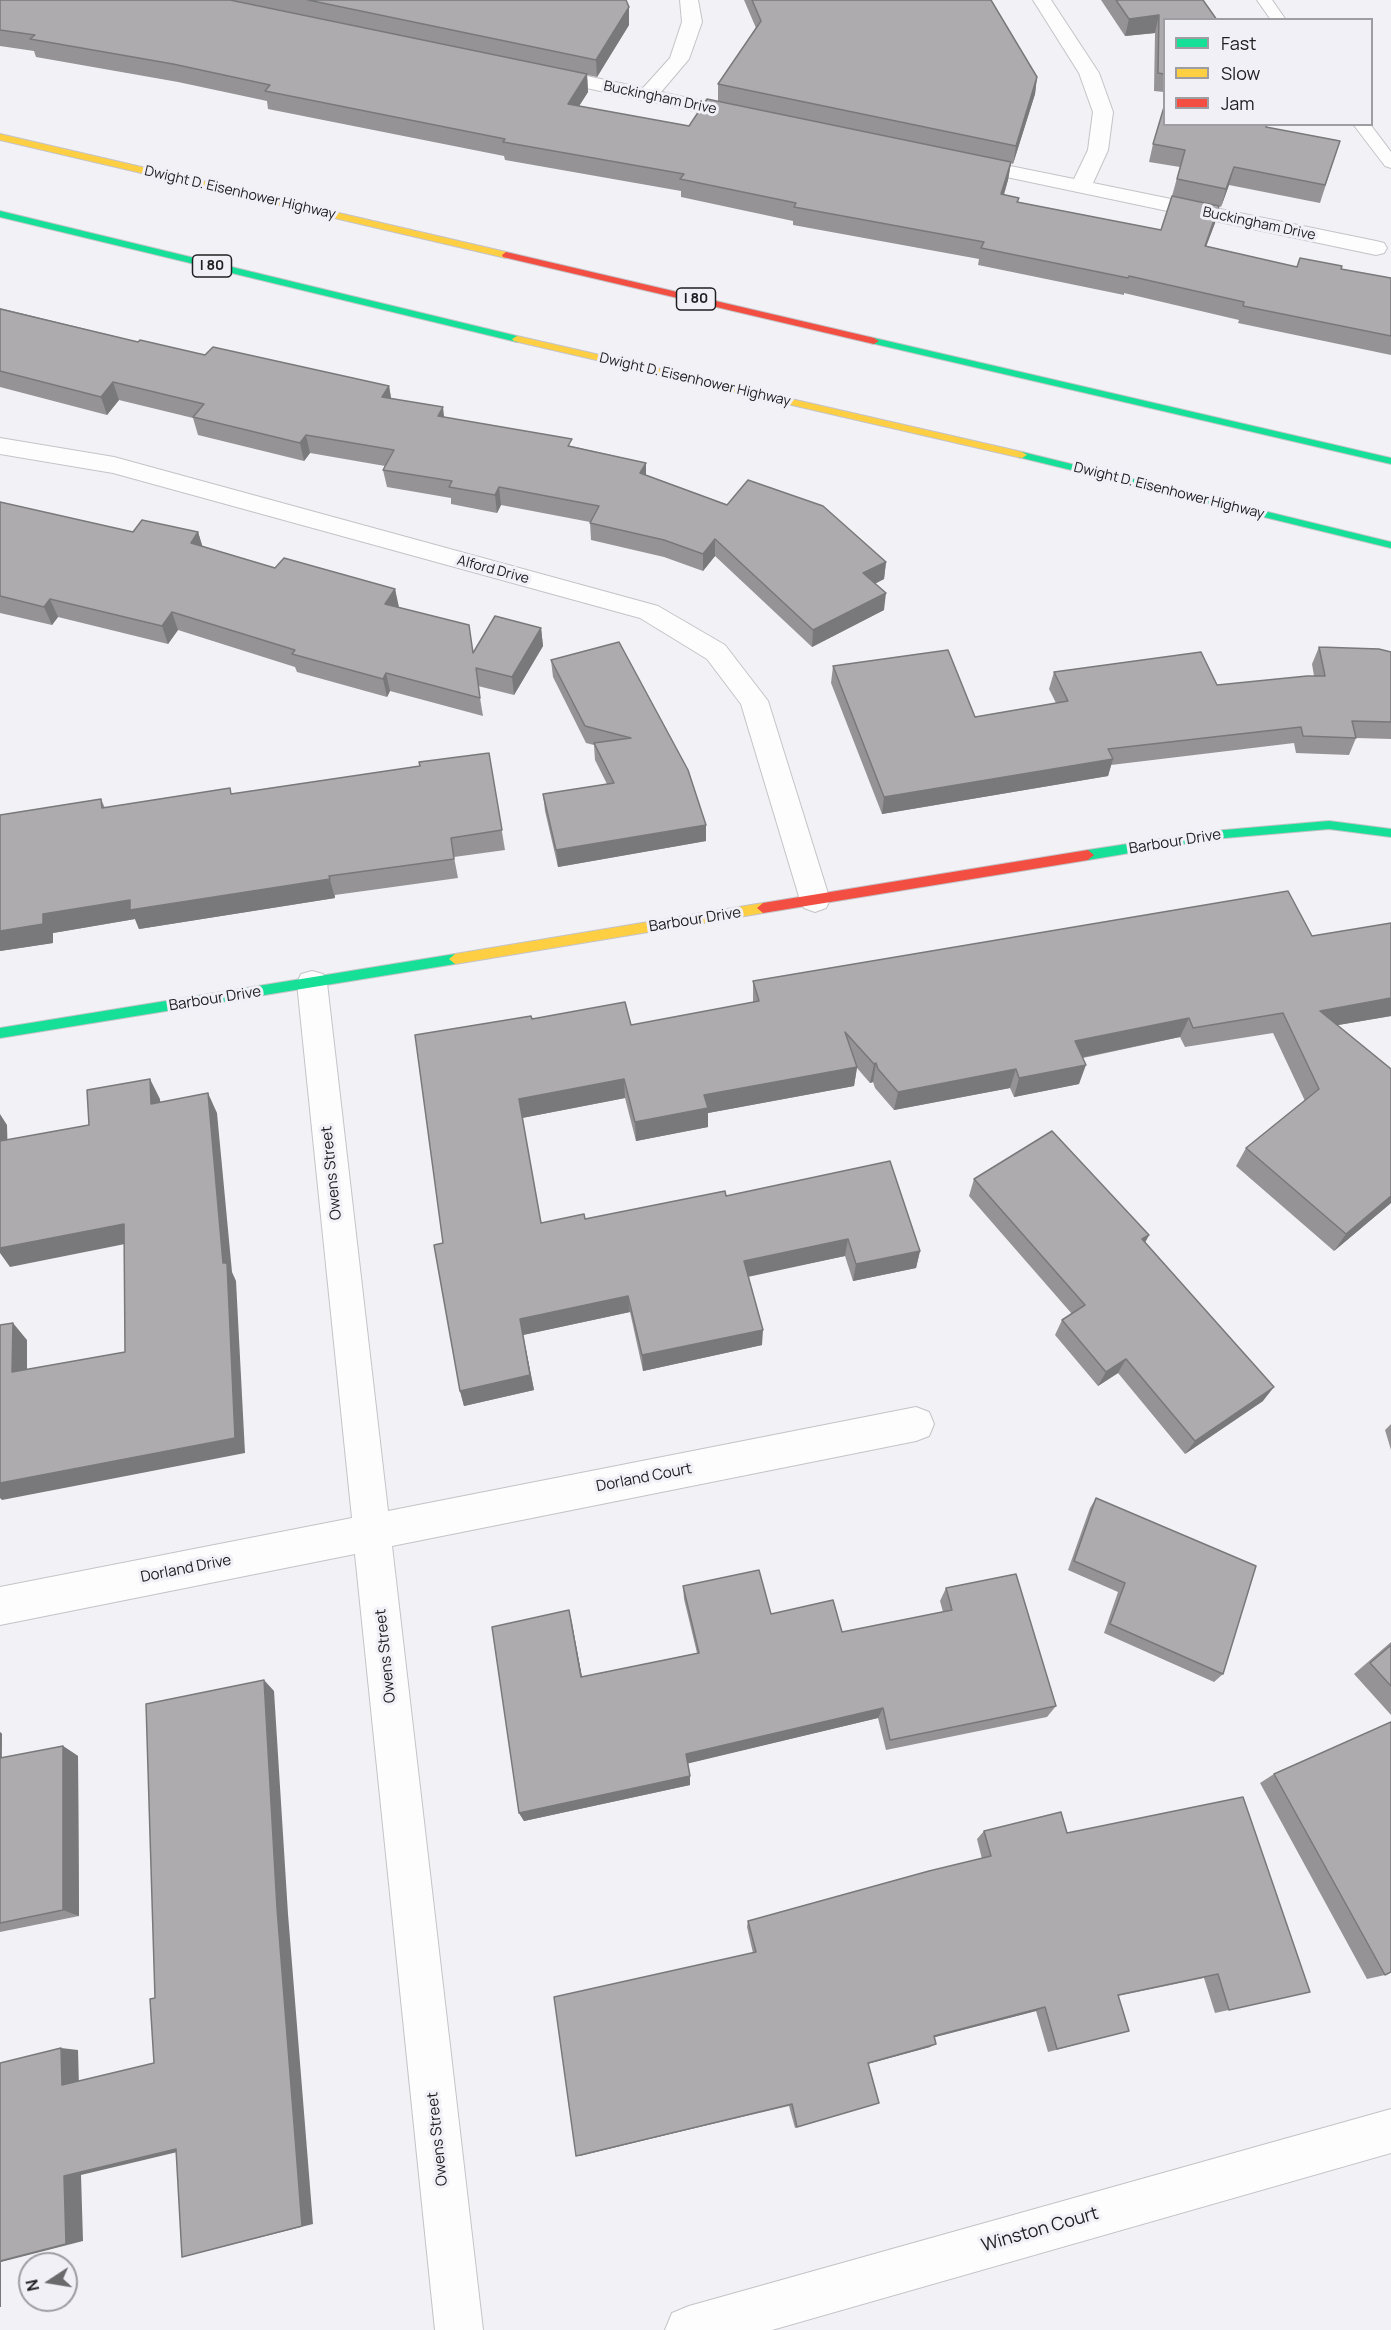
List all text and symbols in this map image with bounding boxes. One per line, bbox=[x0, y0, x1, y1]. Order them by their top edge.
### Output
legend bbox=[1163, 18, 1373, 126]
text: Fast bbox=[1221, 31, 1256, 55]
text: Slow bbox=[1221, 61, 1260, 85]
street label: Buckingham Drive bbox=[602, 78, 718, 118]
text: Jam bbox=[1221, 91, 1255, 115]
street label: Dwight D. Eisenhower Highway bbox=[143, 163, 337, 223]
street label: Buckingham Drive bbox=[1201, 204, 1317, 244]
road number: I 80 bbox=[192, 255, 232, 277]
road number: I 80 bbox=[676, 288, 716, 310]
street label: Dwight D. Eisenhower Highway bbox=[598, 350, 792, 410]
street label: Dwight D. Eisenhower Highway bbox=[1072, 459, 1266, 523]
street label: Alford Drive bbox=[455, 552, 531, 588]
street label: Barbour Drive bbox=[1128, 826, 1222, 858]
street label: Barbour Drive bbox=[648, 904, 742, 936]
street label: Barbour Drive bbox=[168, 983, 262, 1015]
street label: Owens Street bbox=[318, 1125, 346, 1221]
street label: Dorland Court bbox=[595, 1460, 693, 1496]
street label: Dorland Drive bbox=[139, 1551, 233, 1587]
street label: Owens Street bbox=[372, 1608, 400, 1704]
street label: Owens Street bbox=[424, 2091, 452, 2187]
street label: Winston Court bbox=[979, 2203, 1101, 2257]
north arrow bbox=[18, 2252, 78, 2312]
text: N bbox=[20, 2277, 44, 2293]

